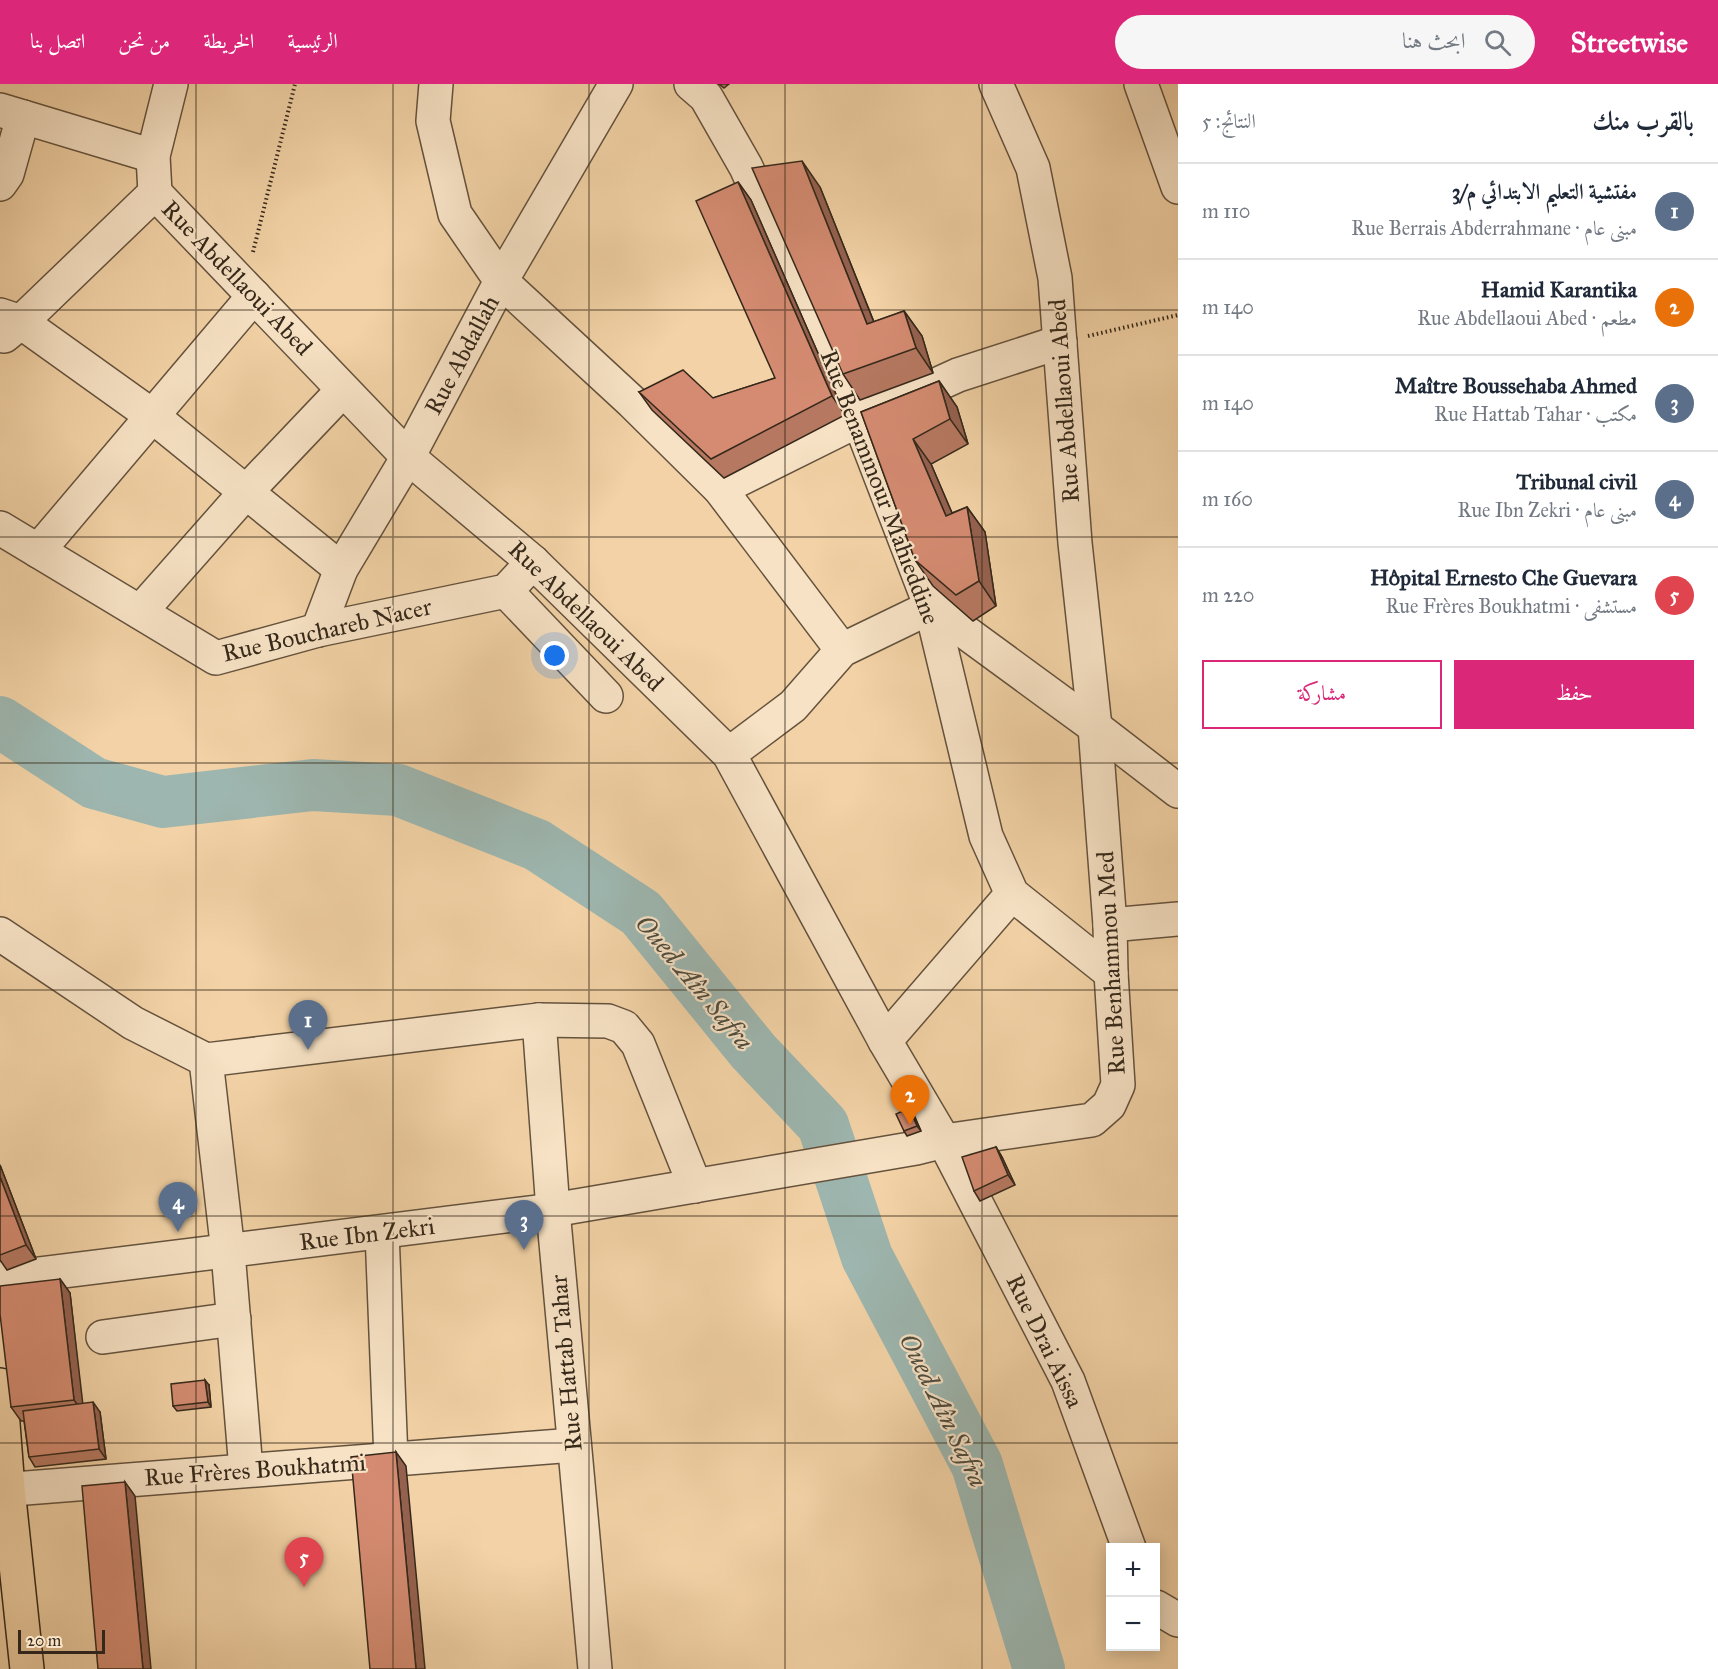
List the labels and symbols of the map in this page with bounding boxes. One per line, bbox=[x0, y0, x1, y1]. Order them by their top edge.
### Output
street label: Rue Abdellaoui Abed bbox=[155, 194, 319, 362]
street label: Rue Abdallah bbox=[418, 290, 506, 420]
street label: Rue Abdellaoui Abed bbox=[1042, 298, 1086, 504]
street label: Rue Benammour Mahieddine bbox=[814, 346, 946, 628]
street label: Rue Abdellaoui Abed bbox=[502, 534, 670, 698]
street label: Rue Bouchareb Nacer bbox=[219, 591, 435, 669]
your location bbox=[540, 641, 569, 670]
street label: Rue Benhammou Med bbox=[1090, 850, 1132, 1076]
water label: Oued Aîn Safra bbox=[629, 908, 761, 1056]
pin: 1 bbox=[288, 1000, 328, 1050]
pin: 2 bbox=[890, 1076, 930, 1125]
pin: 4 bbox=[158, 1182, 198, 1232]
pin: 3 bbox=[504, 1200, 544, 1250]
street label: Rue Ibn Zekri bbox=[298, 1211, 437, 1257]
street label: Rue Drai Aissa bbox=[1000, 1269, 1091, 1413]
street label: Rue Hattab Tahar bbox=[543, 1273, 589, 1453]
water label: Oued Aîn Safra bbox=[893, 1328, 995, 1492]
street label: Rue Frères Boukhatmi bbox=[143, 1447, 367, 1493]
pin: 5 bbox=[284, 1538, 324, 1587]
scale bar bbox=[18, 1627, 105, 1654]

